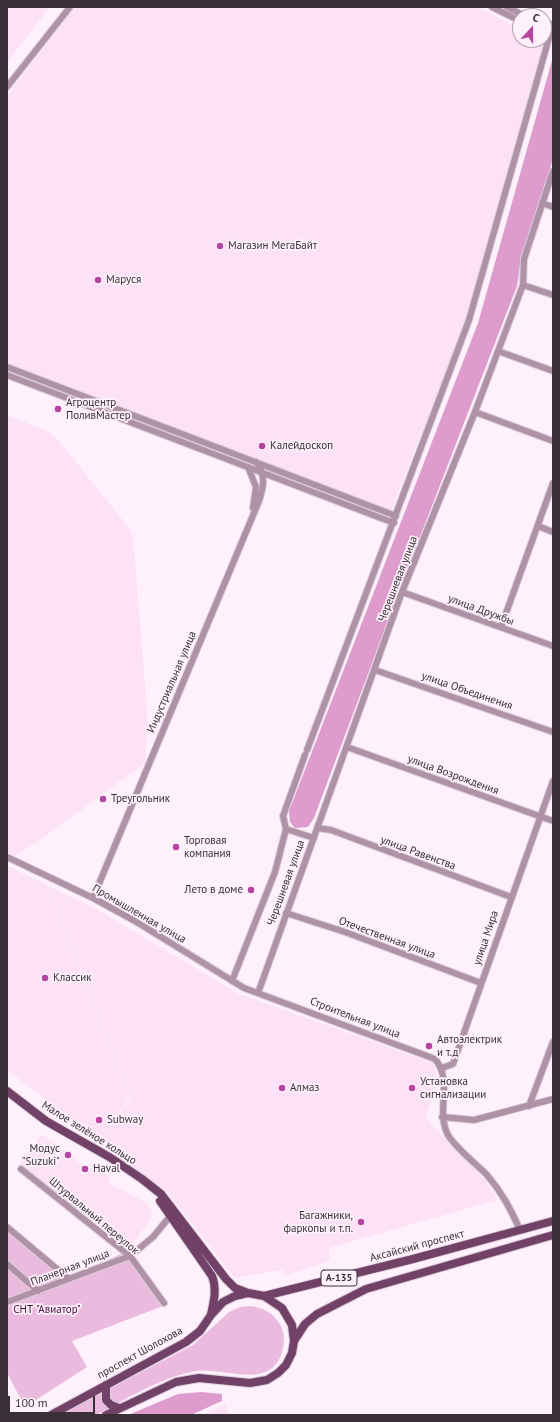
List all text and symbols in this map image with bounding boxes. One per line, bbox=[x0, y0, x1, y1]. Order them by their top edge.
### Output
north arrow bbox=[512, 8, 552, 48]
text: С bbox=[531, 10, 541, 25]
place label: Магазин МегаБайт bbox=[228, 239, 317, 253]
marker: Магазин МегаБайт bbox=[215, 241, 225, 251]
place label: Маруся bbox=[106, 273, 141, 287]
marker: Маруся bbox=[93, 275, 103, 285]
place label: Агроцентр ПоливМастер bbox=[66, 396, 131, 422]
marker: Агроцентр ПоливМастер bbox=[53, 404, 63, 414]
place label: Калейдоскоп bbox=[270, 439, 333, 453]
marker: Калейдоскоп bbox=[257, 441, 267, 451]
street label: Черешневая улица bbox=[376, 534, 420, 624]
street label: улица Дружбы bbox=[446, 592, 516, 628]
street label: Индустриальная улица bbox=[145, 629, 199, 735]
street label: улица Объединения bbox=[420, 669, 514, 713]
street label: улица Возрождения bbox=[406, 752, 500, 798]
place label: Треугольник bbox=[111, 792, 170, 806]
marker: Треугольник bbox=[98, 794, 108, 804]
street label: улица Равенства bbox=[378, 833, 458, 873]
place label: Торговая компания bbox=[184, 834, 231, 860]
street label: Черешневая улица bbox=[264, 838, 308, 928]
marker: Торговая компания bbox=[171, 842, 181, 852]
street label: Промышленная улица bbox=[90, 882, 188, 946]
place label: Лето в доме bbox=[185, 883, 243, 897]
marker: Лето в доме bbox=[246, 885, 256, 895]
street label: улица Мира bbox=[470, 909, 502, 967]
street label: Отечественная улица bbox=[337, 914, 437, 962]
place label: Классик bbox=[53, 971, 92, 985]
marker: Классик bbox=[40, 973, 50, 983]
street label: Строительная улица bbox=[308, 995, 402, 1041]
place label: Автоэлектрик и т.д bbox=[437, 1033, 502, 1059]
marker: Автоэлектрик и т.д bbox=[424, 1041, 434, 1051]
place label: Установка сигнализации bbox=[420, 1075, 486, 1101]
place label: Алмаз bbox=[290, 1081, 319, 1095]
marker: Алмаз bbox=[277, 1083, 287, 1093]
marker: Установка сигнализации bbox=[407, 1083, 417, 1093]
street label: Малое зелёное кольцо bbox=[39, 1098, 139, 1168]
place label: Subway bbox=[107, 1113, 143, 1127]
marker: Subway bbox=[94, 1115, 104, 1125]
place label: Модус "Suzuki" bbox=[22, 1142, 60, 1168]
marker: Модус "Suzuki" bbox=[63, 1150, 73, 1160]
place label: Haval bbox=[93, 1162, 120, 1176]
marker: Haval bbox=[80, 1164, 90, 1174]
street label: Штурвальный переулок bbox=[46, 1175, 142, 1257]
place label: Багажники, фаркопы и т.п. bbox=[283, 1209, 353, 1235]
marker: Багажники, фаркопы и т.п. bbox=[356, 1217, 366, 1227]
street label: Аксайский проспект bbox=[368, 1227, 466, 1265]
street label: Планерная улица bbox=[29, 1247, 111, 1289]
road number: А-135 bbox=[321, 1270, 357, 1286]
park label: СНТ "Авиатор" bbox=[13, 1303, 81, 1317]
street label: проспект Шолохова bbox=[95, 1324, 185, 1382]
scale bar bbox=[10, 1388, 97, 1414]
text: 100 m bbox=[15, 1395, 48, 1410]

